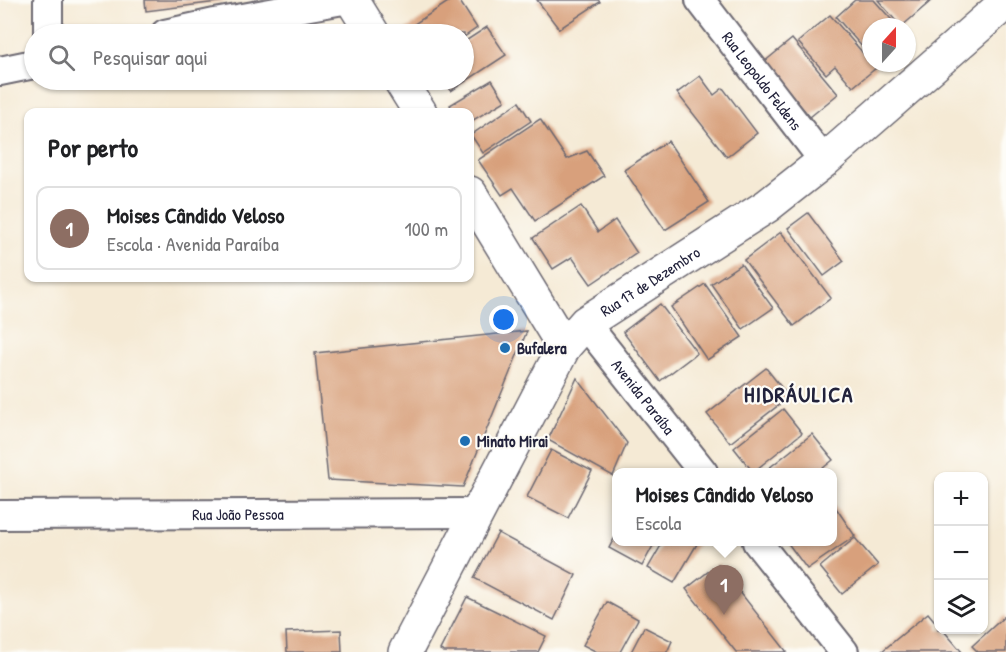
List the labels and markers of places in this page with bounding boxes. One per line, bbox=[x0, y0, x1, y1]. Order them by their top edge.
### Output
place label: Bufalera bbox=[517, 337, 567, 359]
marker: Bufalera bbox=[498, 341, 512, 355]
place label: Minato Mirai bbox=[477, 430, 548, 452]
marker: Minato Mirai bbox=[458, 434, 472, 448]
pin: 1 bbox=[704, 566, 744, 615]

